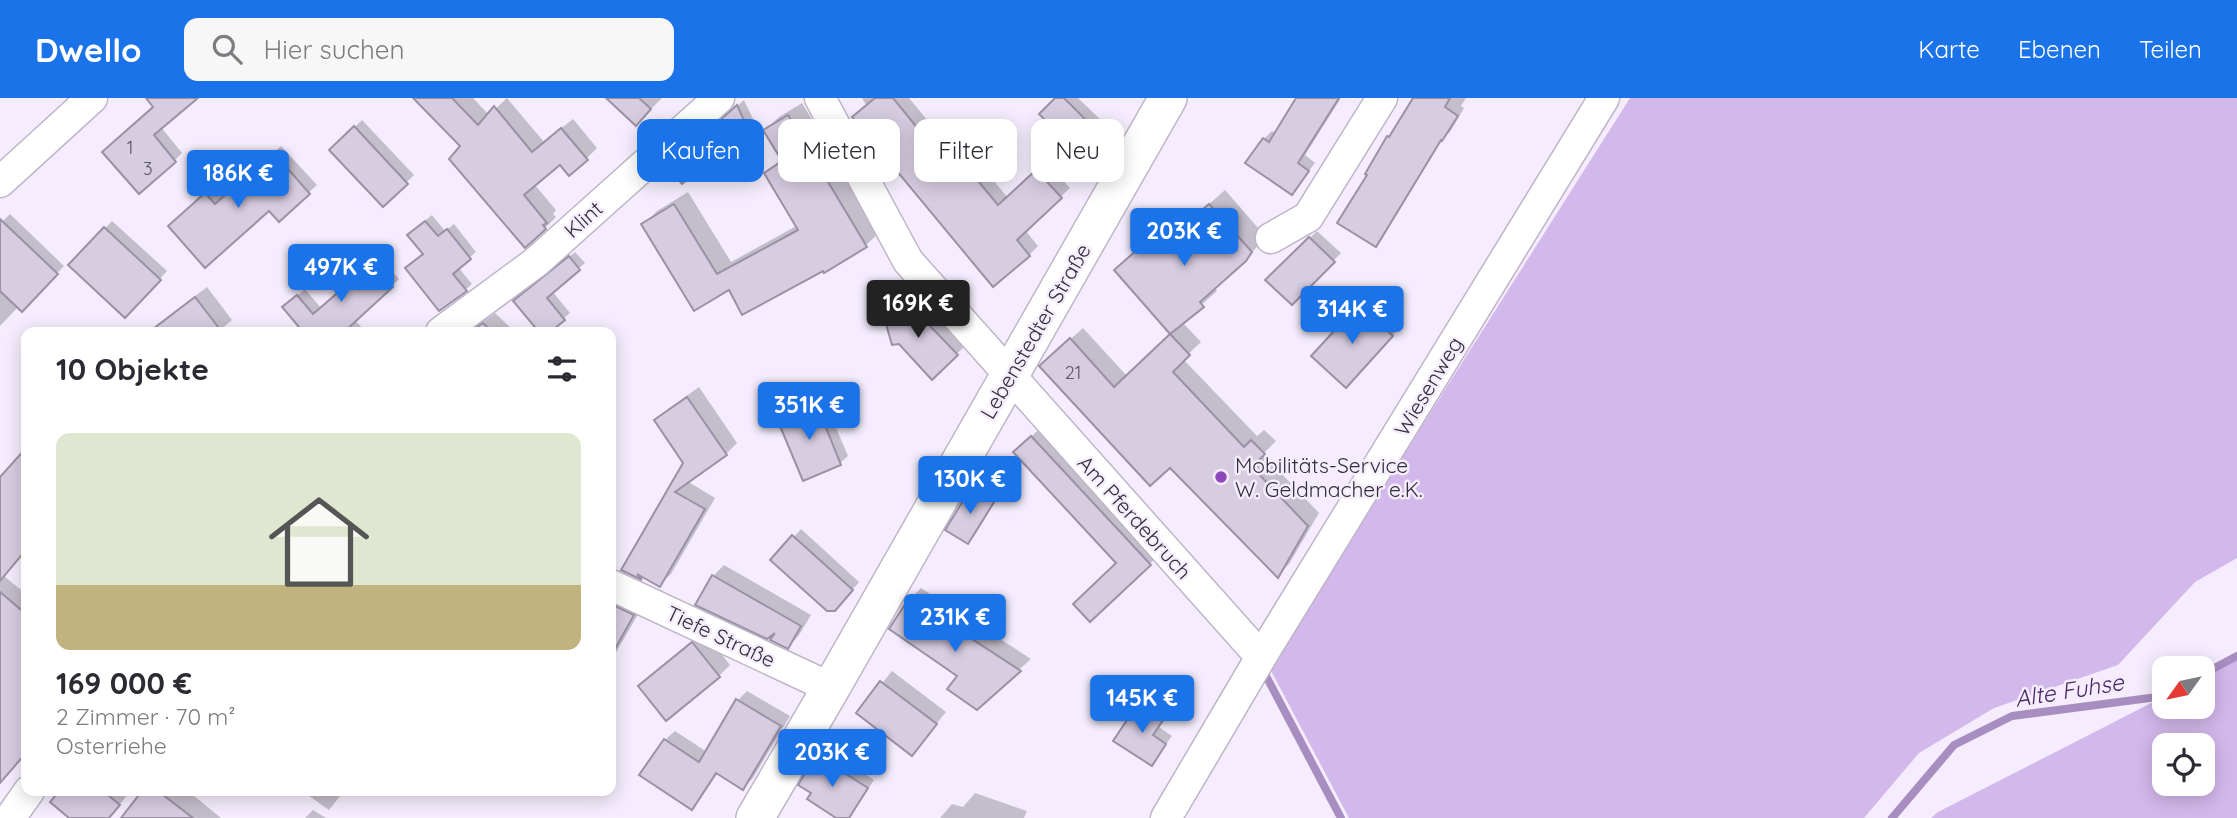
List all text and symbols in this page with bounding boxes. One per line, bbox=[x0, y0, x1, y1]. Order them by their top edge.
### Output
search box bbox=[184, 18, 674, 81]
text: Dwello bbox=[35, 29, 142, 70]
icon: search bbox=[208, 30, 246, 68]
text: Hier suchen bbox=[264, 33, 405, 66]
text: Karte bbox=[1918, 34, 1980, 64]
text: Ebenen bbox=[2018, 34, 2101, 64]
text: Teilen bbox=[2139, 34, 2202, 64]
chip: Kaufen bbox=[637, 119, 764, 182]
chip: Mieten bbox=[778, 119, 900, 182]
chip: Filter bbox=[914, 119, 1017, 182]
chip: Neu bbox=[1031, 119, 1124, 182]
house number: 1 bbox=[127, 136, 133, 159]
pin: 186K € bbox=[181, 150, 295, 210]
house number: 3 bbox=[143, 157, 153, 180]
text: 186K € bbox=[203, 158, 273, 187]
street label: Klint bbox=[558, 195, 608, 243]
pin: 203K € bbox=[1127, 208, 1241, 268]
text: 203K € bbox=[1146, 216, 1222, 245]
street label: Lebenstedter Straße bbox=[974, 239, 1096, 423]
pin: 497K € bbox=[284, 244, 398, 304]
text: 497K € bbox=[304, 252, 378, 281]
pin: 169K € bbox=[861, 280, 975, 340]
pin: 314K € bbox=[1295, 286, 1409, 346]
text: 169K € bbox=[883, 288, 953, 317]
text: 314K € bbox=[1317, 294, 1387, 323]
street label: Wiesenweg bbox=[1388, 332, 1468, 440]
text: 10 Objekte bbox=[56, 350, 209, 388]
icon: filters bbox=[543, 350, 581, 388]
house number: 21 bbox=[1065, 361, 1081, 384]
pin: 351K € bbox=[752, 382, 866, 442]
text: 351K € bbox=[774, 390, 844, 419]
street label: Am Pferdebruch bbox=[1073, 450, 1197, 584]
place label: Mobilitäts-Service W. Geldmacher e.K. bbox=[1235, 452, 1423, 502]
pin: 130K € bbox=[913, 456, 1027, 516]
text: 130K € bbox=[934, 464, 1006, 493]
marker: Mobilitäts-Service W. Geldmacher e.K. bbox=[1213, 469, 1229, 485]
icon: home bbox=[256, 479, 382, 605]
pin: 231K € bbox=[898, 594, 1012, 654]
street label: Tiefe Straße bbox=[662, 599, 780, 673]
text: 231K € bbox=[920, 602, 990, 631]
north arrow bbox=[2152, 656, 2216, 719]
map controls bbox=[2152, 656, 2215, 796]
text: 169 000 € bbox=[56, 664, 192, 702]
water label: Alte Fuhse bbox=[2013, 667, 2126, 713]
pin: 145K € bbox=[1085, 676, 1199, 735]
text: 145K € bbox=[1106, 683, 1178, 712]
text: 2 Zimmer · 70 m² bbox=[56, 702, 236, 731]
pin: 203K € bbox=[775, 730, 889, 789]
text: Osterriehe bbox=[56, 731, 167, 760]
button: locate bbox=[2152, 733, 2215, 796]
text: 203K € bbox=[794, 737, 870, 766]

